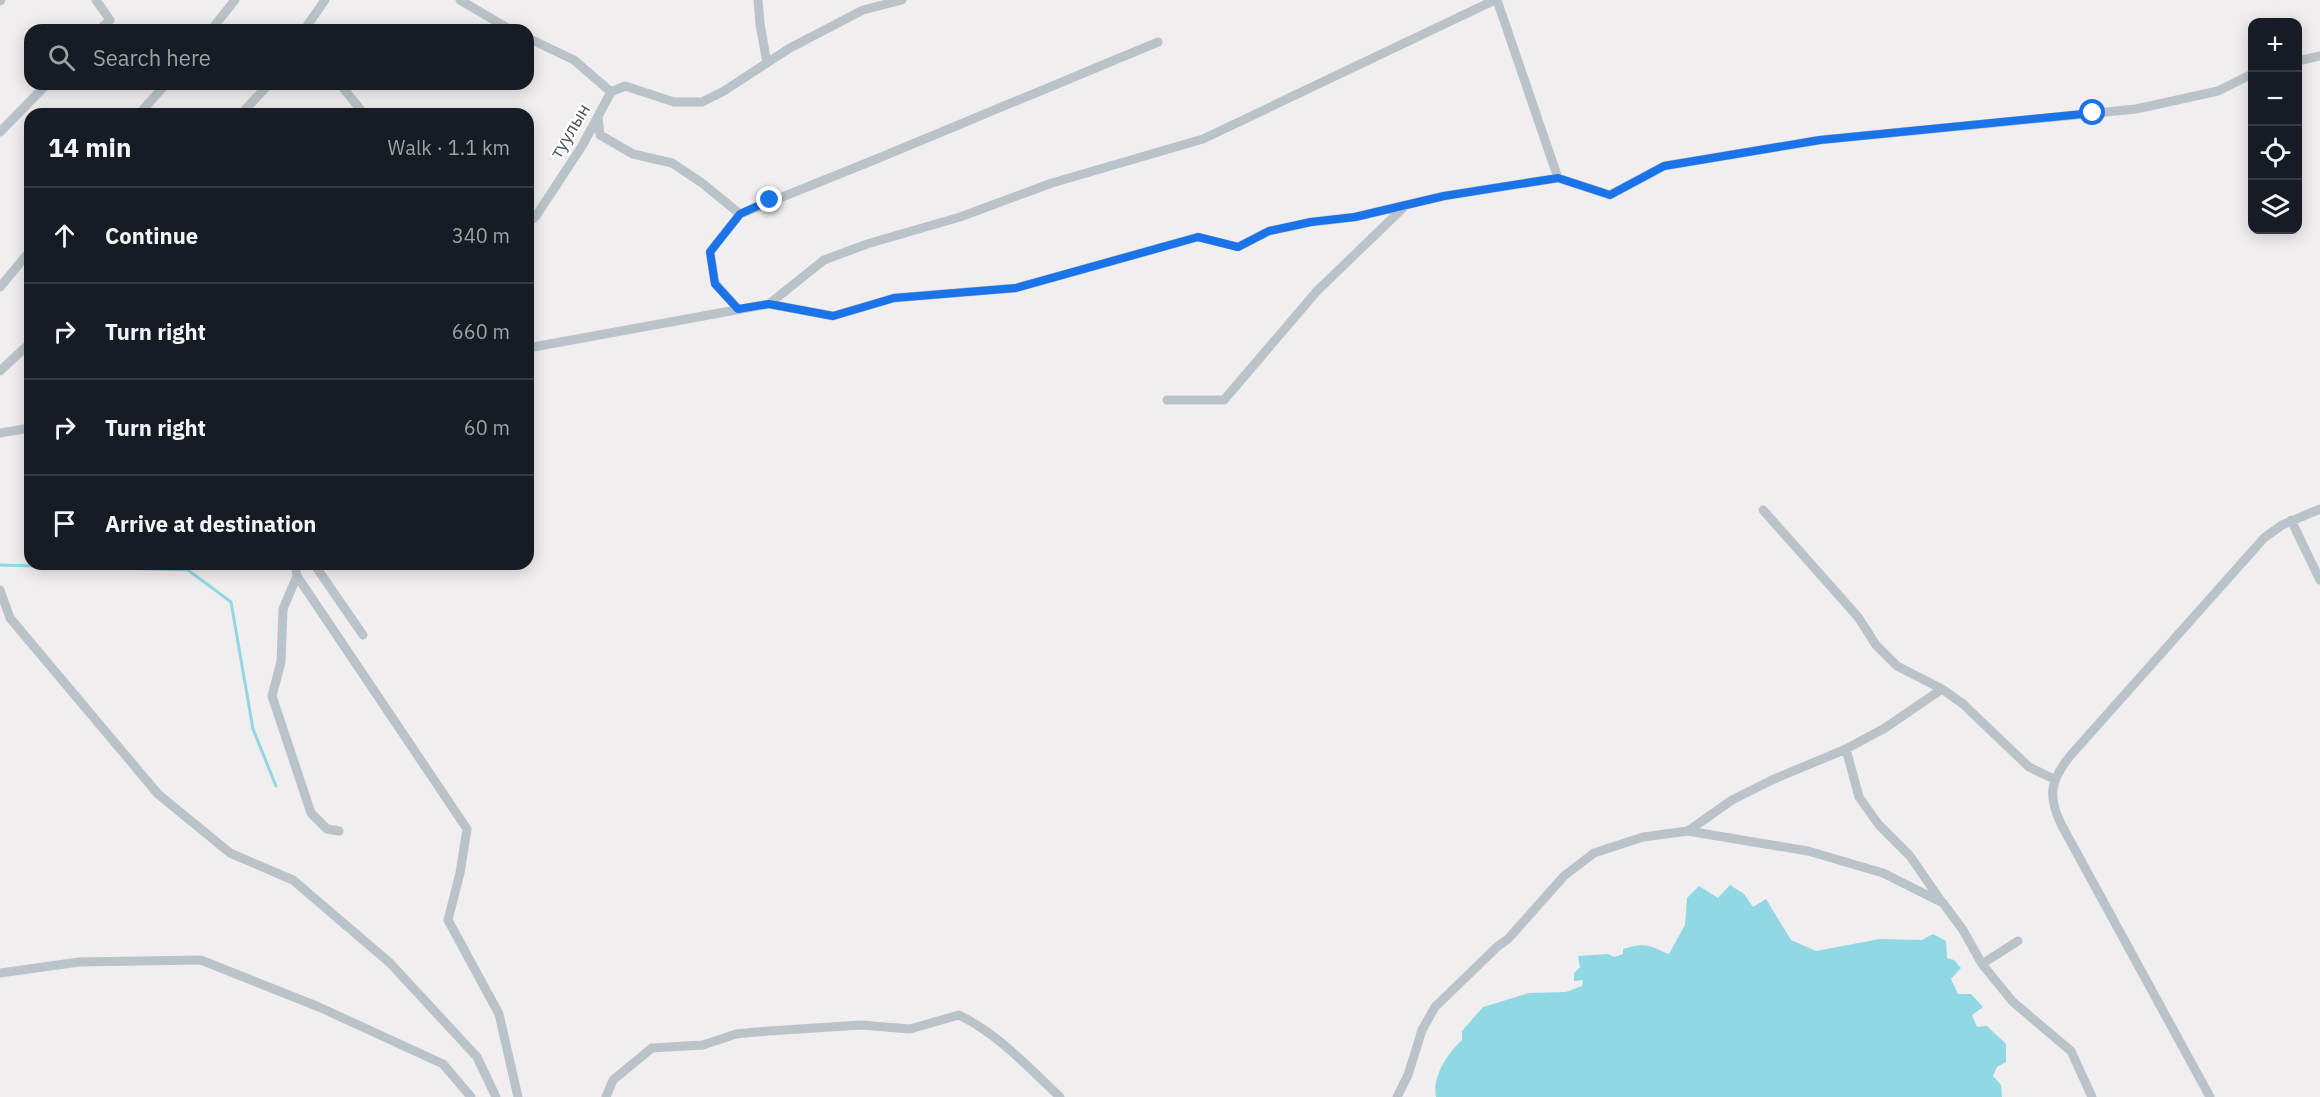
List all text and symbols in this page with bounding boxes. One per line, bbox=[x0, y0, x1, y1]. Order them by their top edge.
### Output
map controls bbox=[2248, 18, 2302, 234]
button: + bbox=[2248, 18, 2302, 72]
search box bbox=[24, 24, 534, 90]
icon: search bbox=[45, 41, 78, 74]
text: Search here bbox=[93, 43, 211, 72]
button: − bbox=[2248, 72, 2302, 126]
street label: туулын bbox=[544, 99, 595, 162]
route start bbox=[2079, 99, 2105, 125]
button: locate bbox=[2248, 126, 2302, 180]
text: 14 min bbox=[48, 130, 132, 164]
text: Walk · 1.1 km bbox=[388, 134, 510, 161]
button: layers bbox=[2248, 180, 2302, 234]
route end bbox=[756, 186, 782, 212]
icon: ahead bbox=[48, 219, 81, 252]
text: Continue bbox=[105, 221, 198, 250]
text: 340 m bbox=[452, 222, 510, 249]
icon: right bbox=[48, 315, 81, 348]
text: Turn right bbox=[105, 317, 206, 346]
text: 660 m bbox=[452, 318, 510, 345]
icon: right bbox=[48, 411, 81, 444]
text: Turn right bbox=[105, 413, 206, 442]
text: 60 m bbox=[464, 414, 510, 441]
icon: arrive bbox=[48, 507, 81, 540]
text: Arrive at destination bbox=[105, 509, 316, 538]

